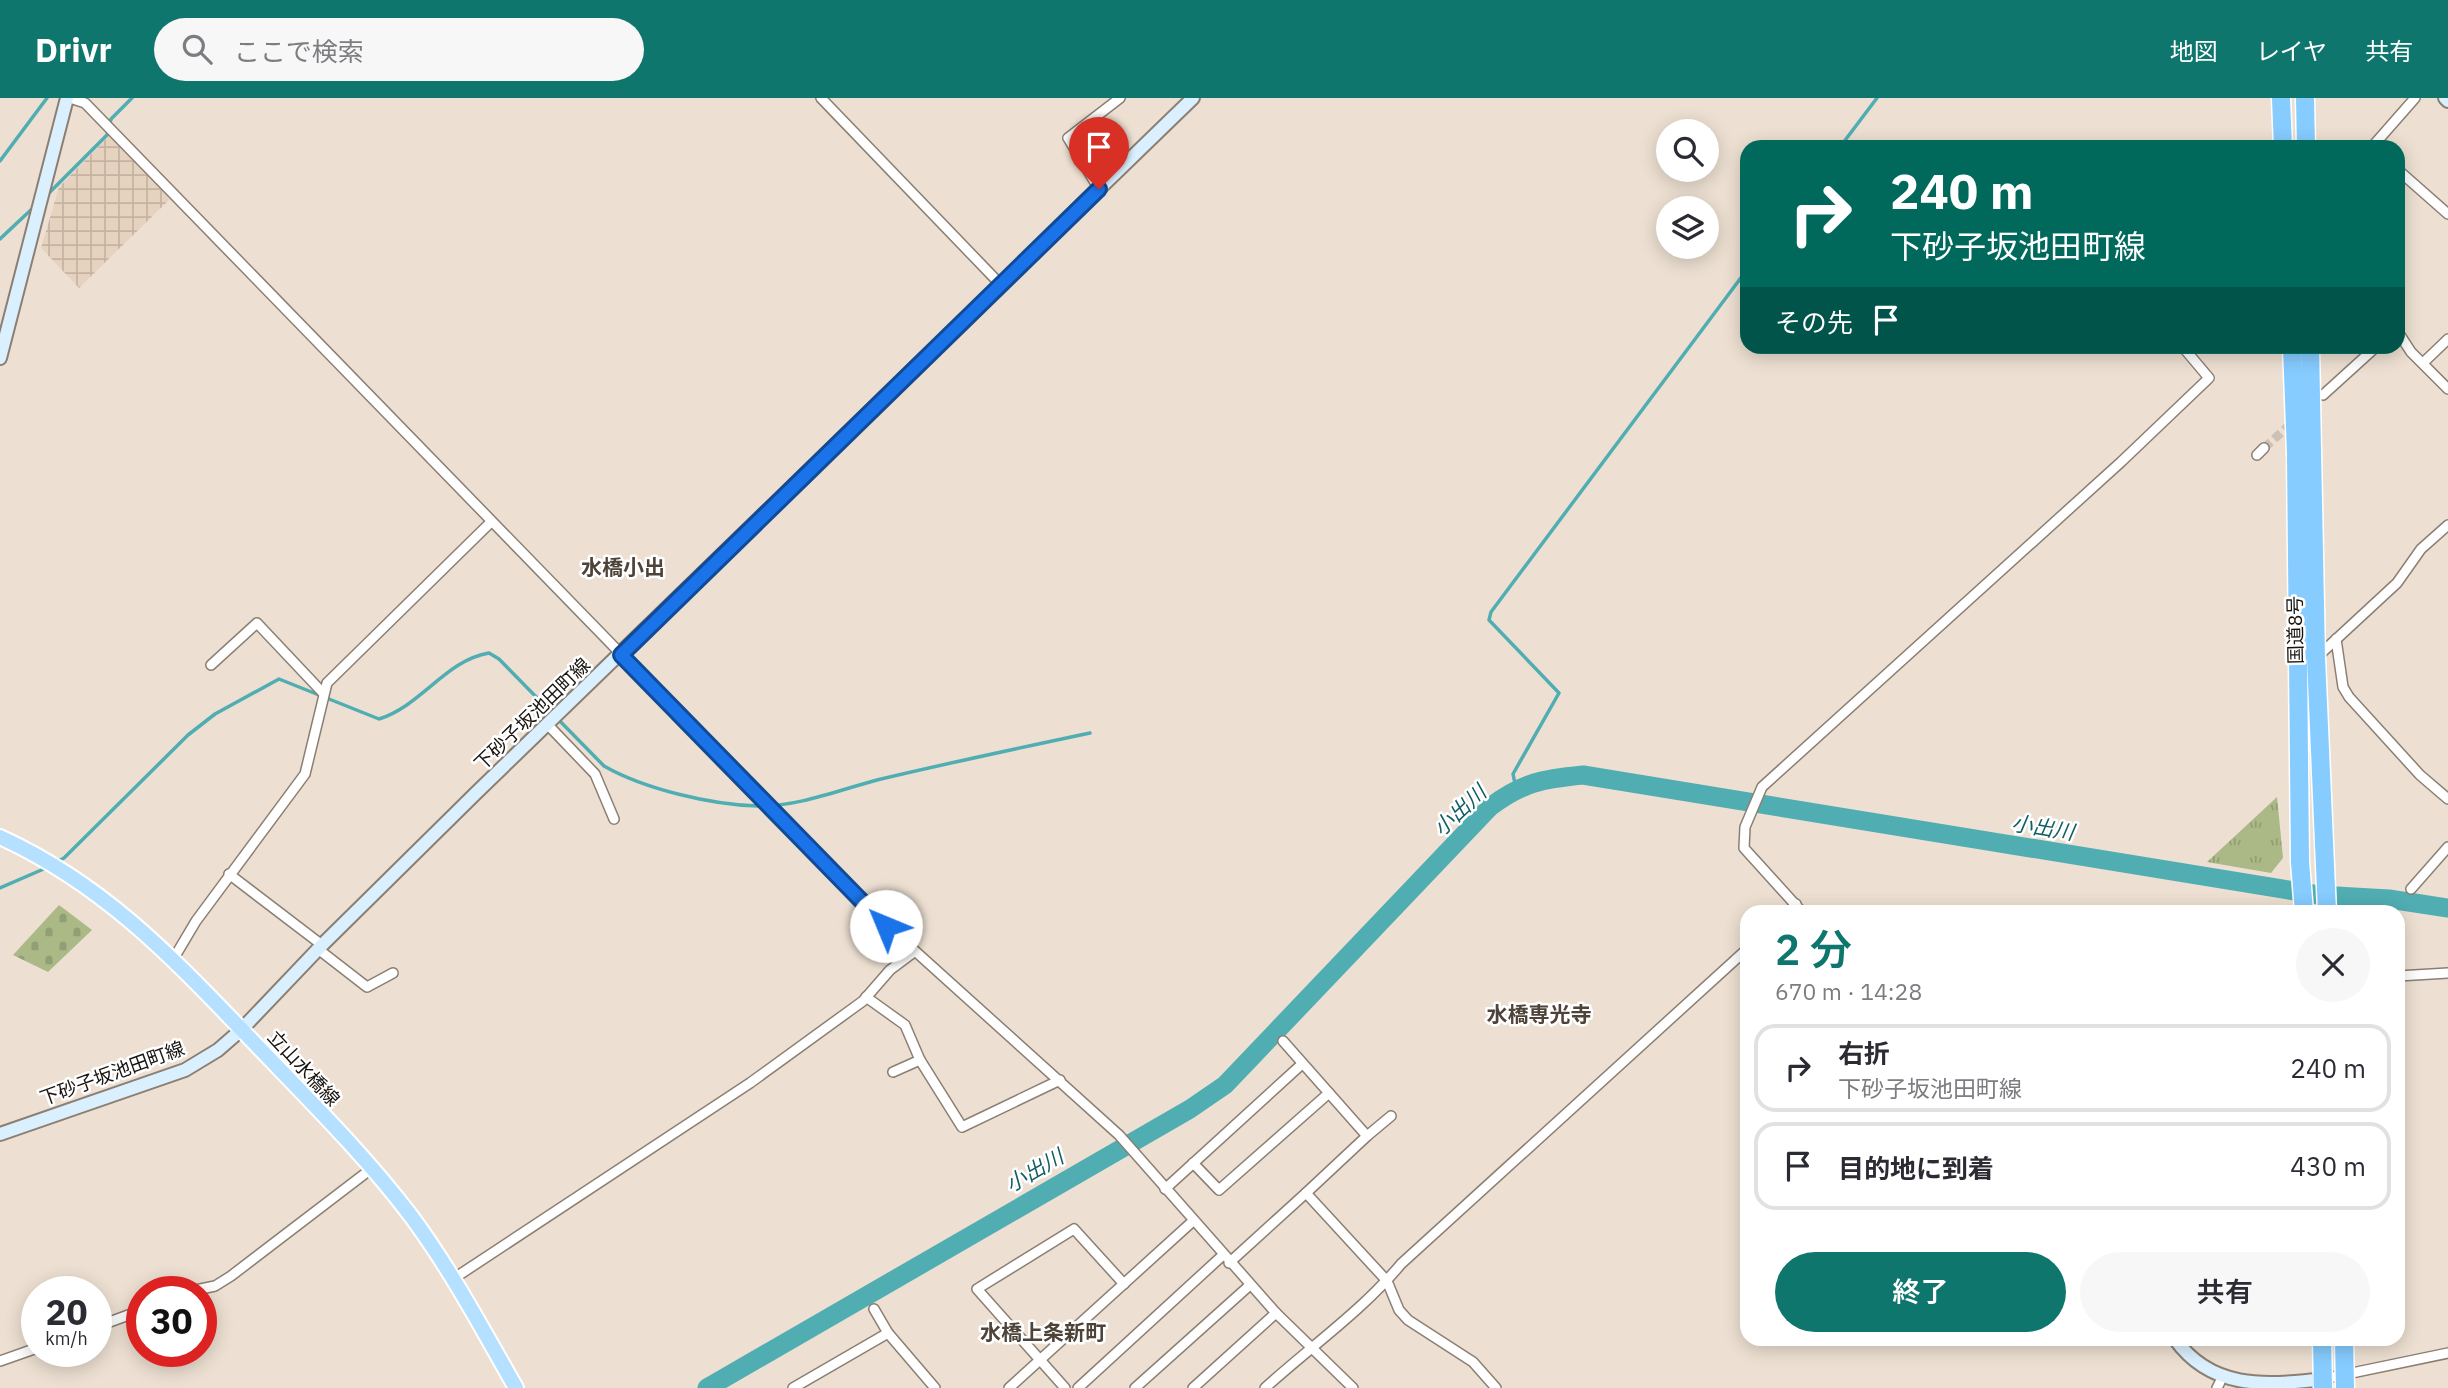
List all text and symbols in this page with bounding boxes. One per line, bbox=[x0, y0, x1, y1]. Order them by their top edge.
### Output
search box bbox=[154, 18, 644, 81]
text: Drivr bbox=[35, 28, 112, 71]
icon: search bbox=[178, 30, 216, 68]
text: ここで検索 bbox=[234, 34, 364, 68]
text: 地図 bbox=[2170, 35, 2218, 67]
text: レイヤ bbox=[2256, 35, 2327, 67]
text: 共有 bbox=[2365, 35, 2413, 67]
pin bbox=[1069, 117, 1129, 189]
map controls bbox=[1656, 119, 1719, 259]
button: search bbox=[1656, 119, 1719, 182]
icon: arrive bbox=[1080, 128, 1118, 166]
text: 240 m bbox=[1890, 159, 2034, 222]
icon: right bbox=[1775, 168, 1866, 259]
button: layers bbox=[1656, 196, 1719, 259]
text: 下砂子坂池田町線 bbox=[1890, 225, 2146, 267]
icon: arrive bbox=[1867, 301, 1905, 339]
text: その先 bbox=[1775, 305, 1853, 339]
district label: 水橋小出 bbox=[581, 553, 665, 581]
street label: 国道8号 bbox=[2282, 596, 2308, 664]
street label: 下砂子坂池田町線 bbox=[469, 653, 595, 775]
water label: 小出川 bbox=[1426, 777, 1493, 842]
water label: 小出川 bbox=[2010, 808, 2078, 846]
position arrow bbox=[849, 889, 923, 963]
text: 2 分 bbox=[1775, 922, 1852, 977]
button: close bbox=[2296, 928, 2370, 1002]
text: 670 m · 14:28 bbox=[1775, 976, 1922, 1006]
district label: 水橋専光寺 bbox=[1487, 1000, 1592, 1028]
street label: 立山水橋線 bbox=[263, 1025, 345, 1111]
street label: 下砂子坂池田町線 bbox=[36, 1036, 188, 1110]
text: 右折 bbox=[1838, 1036, 1890, 1070]
icon: right bbox=[1779, 1049, 1817, 1087]
text: 240 m bbox=[2290, 1051, 2366, 1085]
text: 下砂子坂池田町線 bbox=[1838, 1073, 2022, 1103]
water label: 小出川 bbox=[1000, 1141, 1070, 1198]
icon: arrive bbox=[1779, 1147, 1817, 1185]
text: 430 m bbox=[2290, 1149, 2366, 1183]
text: 目的地に到着 bbox=[1838, 1151, 1994, 1185]
button: 終了 bbox=[1775, 1252, 2066, 1332]
button: 共有 bbox=[2080, 1252, 2370, 1332]
speed limit sign: 30 bbox=[126, 1276, 217, 1367]
text: 20 bbox=[45, 1289, 88, 1335]
district label: 水橋上条新町 bbox=[980, 1318, 1106, 1346]
text: km/h bbox=[45, 1327, 88, 1350]

